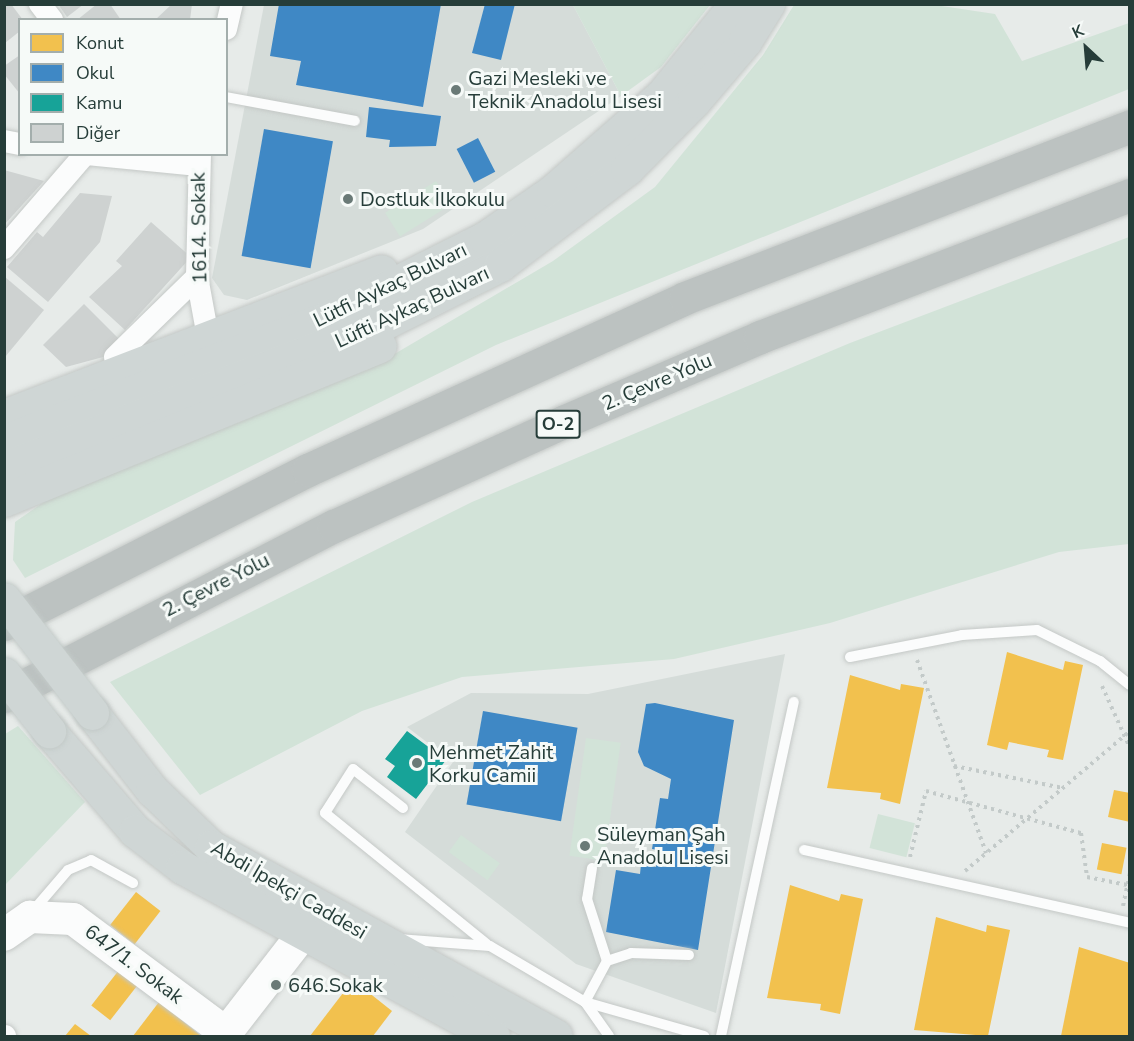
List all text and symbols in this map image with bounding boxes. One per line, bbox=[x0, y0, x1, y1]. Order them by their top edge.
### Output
legend bbox=[18, 18, 228, 156]
north arrow bbox=[1056, 18, 1116, 78]
text: K bbox=[1069, 20, 1088, 44]
text: Konut bbox=[76, 31, 124, 55]
text: Okul bbox=[76, 61, 114, 85]
place label: Gazi Mesleki ve Teknik Anadolu Lisesi bbox=[468, 66, 662, 113]
marker: Gazi Mesleki ve Teknik Anadolu Lisesi bbox=[449, 83, 463, 97]
text: Kamu bbox=[76, 91, 122, 115]
text: Diğer bbox=[76, 121, 120, 145]
street label: 1614. Sokak bbox=[186, 172, 212, 284]
place label: Dostluk İlkokulu bbox=[360, 187, 505, 211]
marker: Dostluk İlkokulu bbox=[341, 192, 355, 206]
street label: Lütfi Aykaç Bulvarı bbox=[310, 238, 470, 332]
street label: Lüfti Aykaç Bulvarı bbox=[331, 261, 493, 353]
street label: 2. Çevre Yolu bbox=[599, 348, 715, 416]
road number: O-2 bbox=[536, 409, 580, 439]
street label: 2. Çevre Yolu bbox=[159, 548, 273, 622]
place label: Mehmet Zahit Korku Camii bbox=[429, 740, 553, 787]
marker: Mehmet Zahit Korku Camii bbox=[410, 756, 424, 770]
place label: Süleyman Şah Anadolu Lisesi bbox=[597, 822, 729, 869]
street label: Abdi İpekçi Caddesi bbox=[207, 836, 371, 944]
marker: Süleyman Şah Anadolu Lisesi bbox=[578, 839, 592, 853]
street label: 647/1. Sokak bbox=[80, 919, 188, 1009]
place label: 646.Sokak bbox=[288, 973, 383, 997]
marker: 646.Sokak bbox=[269, 978, 283, 992]

